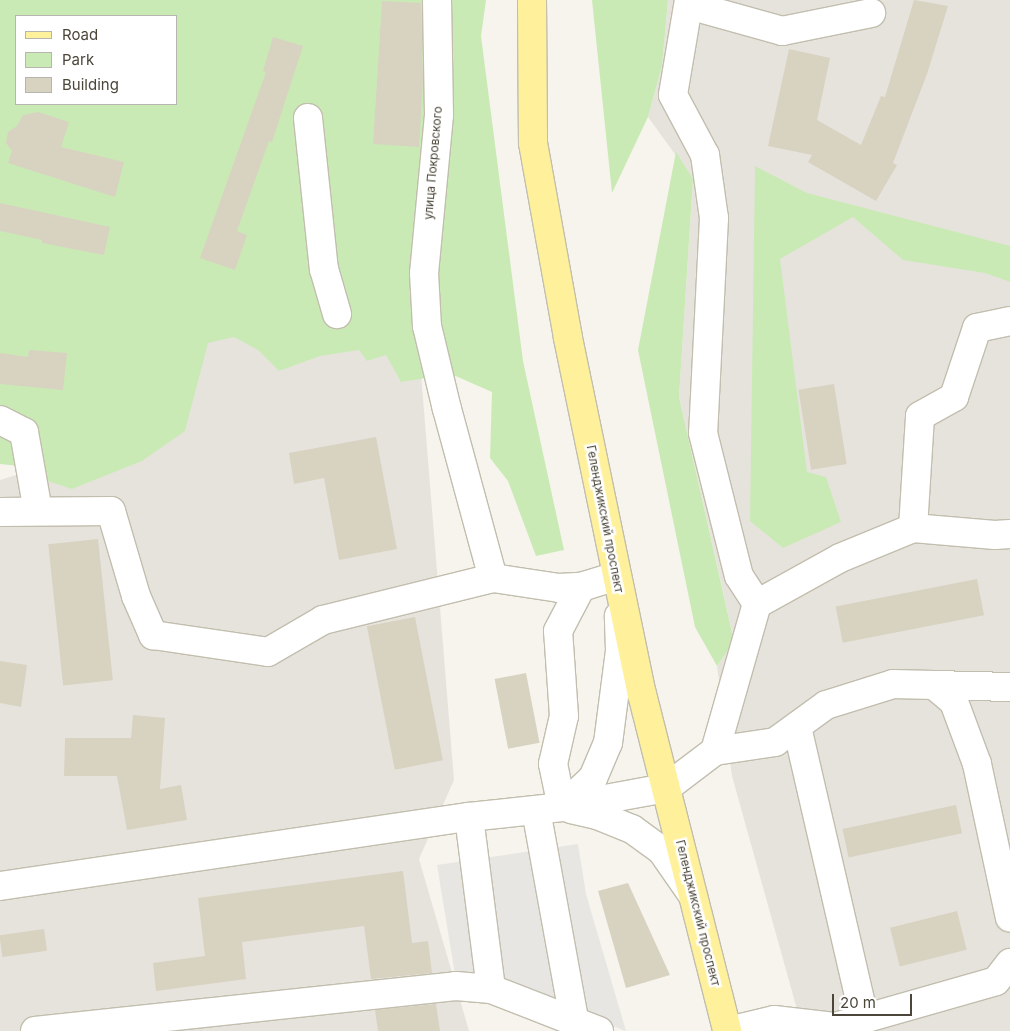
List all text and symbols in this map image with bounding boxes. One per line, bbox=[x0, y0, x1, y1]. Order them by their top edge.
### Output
legend bbox=[15, 15, 178, 105]
text: Road bbox=[62, 25, 98, 44]
text: Park bbox=[62, 50, 94, 69]
text: Building bbox=[62, 75, 119, 94]
street label: улица Покровского bbox=[421, 106, 445, 220]
street label: Геленджикский проспект bbox=[584, 444, 626, 594]
street label: Геленджикский проспект bbox=[673, 838, 723, 988]
scale bar bbox=[835, 984, 915, 1016]
text: 20 m bbox=[840, 993, 876, 1012]

